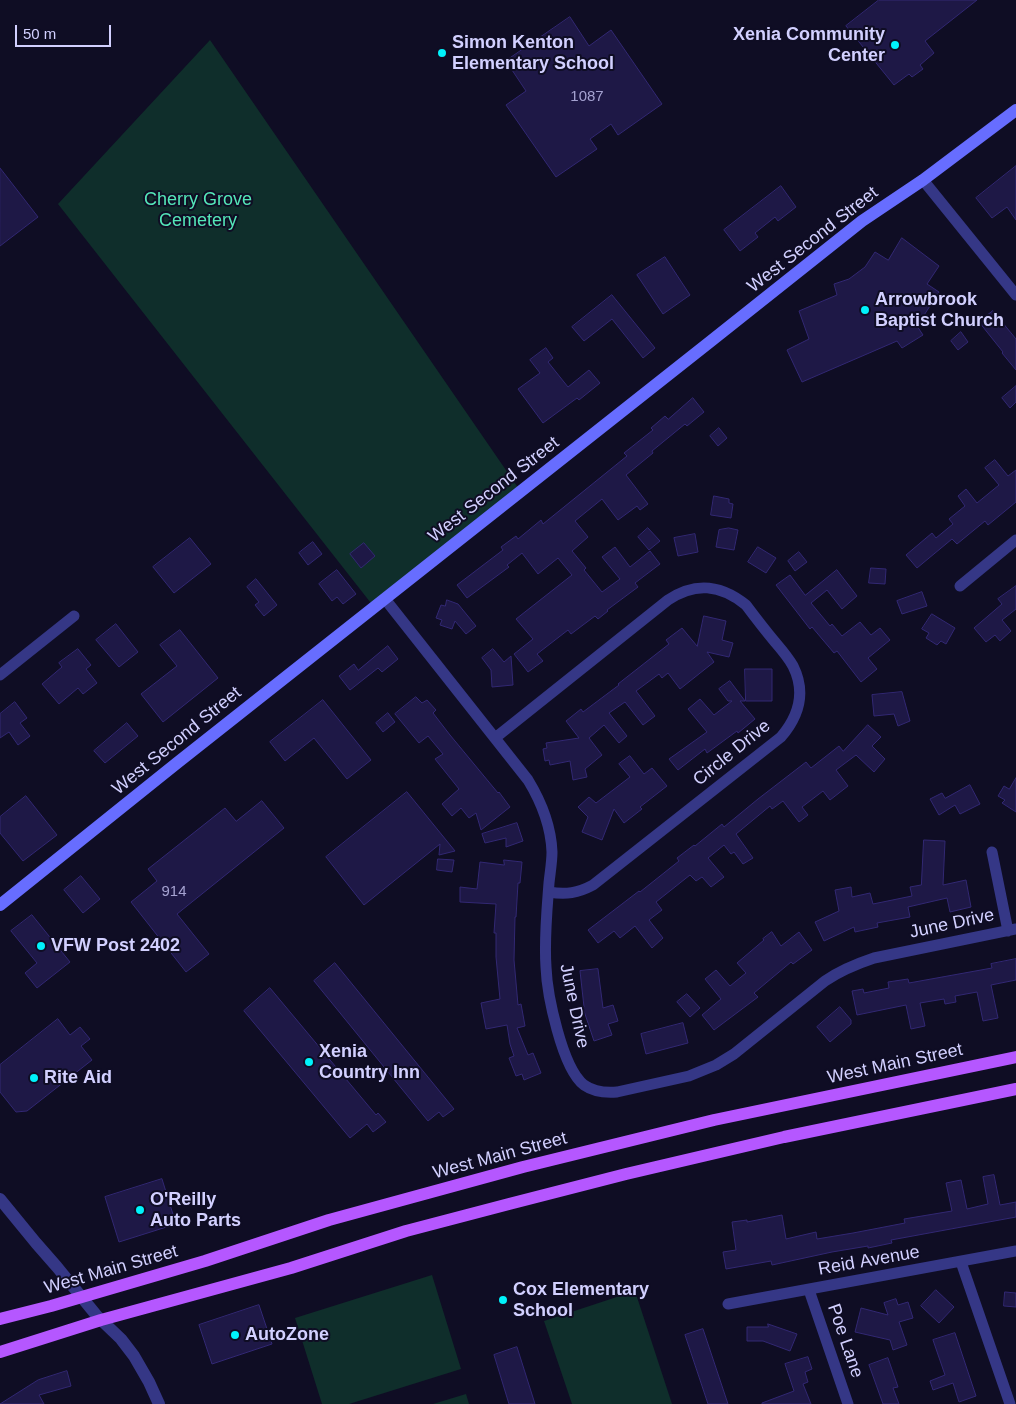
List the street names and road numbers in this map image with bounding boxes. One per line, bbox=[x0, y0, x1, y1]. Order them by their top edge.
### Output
street label: West Second Street bbox=[743, 182, 883, 298]
street label: West Second Street bbox=[424, 432, 564, 548]
street label: West Second Street bbox=[108, 682, 246, 800]
street label: Circle Drive bbox=[689, 715, 775, 791]
street label: June Drive bbox=[908, 904, 996, 944]
street label: June Drive bbox=[554, 962, 594, 1050]
street label: West Main Street bbox=[825, 1039, 965, 1089]
street label: West Main Street bbox=[431, 1128, 569, 1184]
street label: West Main Street bbox=[42, 1241, 180, 1299]
street label: Reid Avenue bbox=[817, 1241, 921, 1281]
street label: Poe Lane bbox=[822, 1301, 868, 1381]

